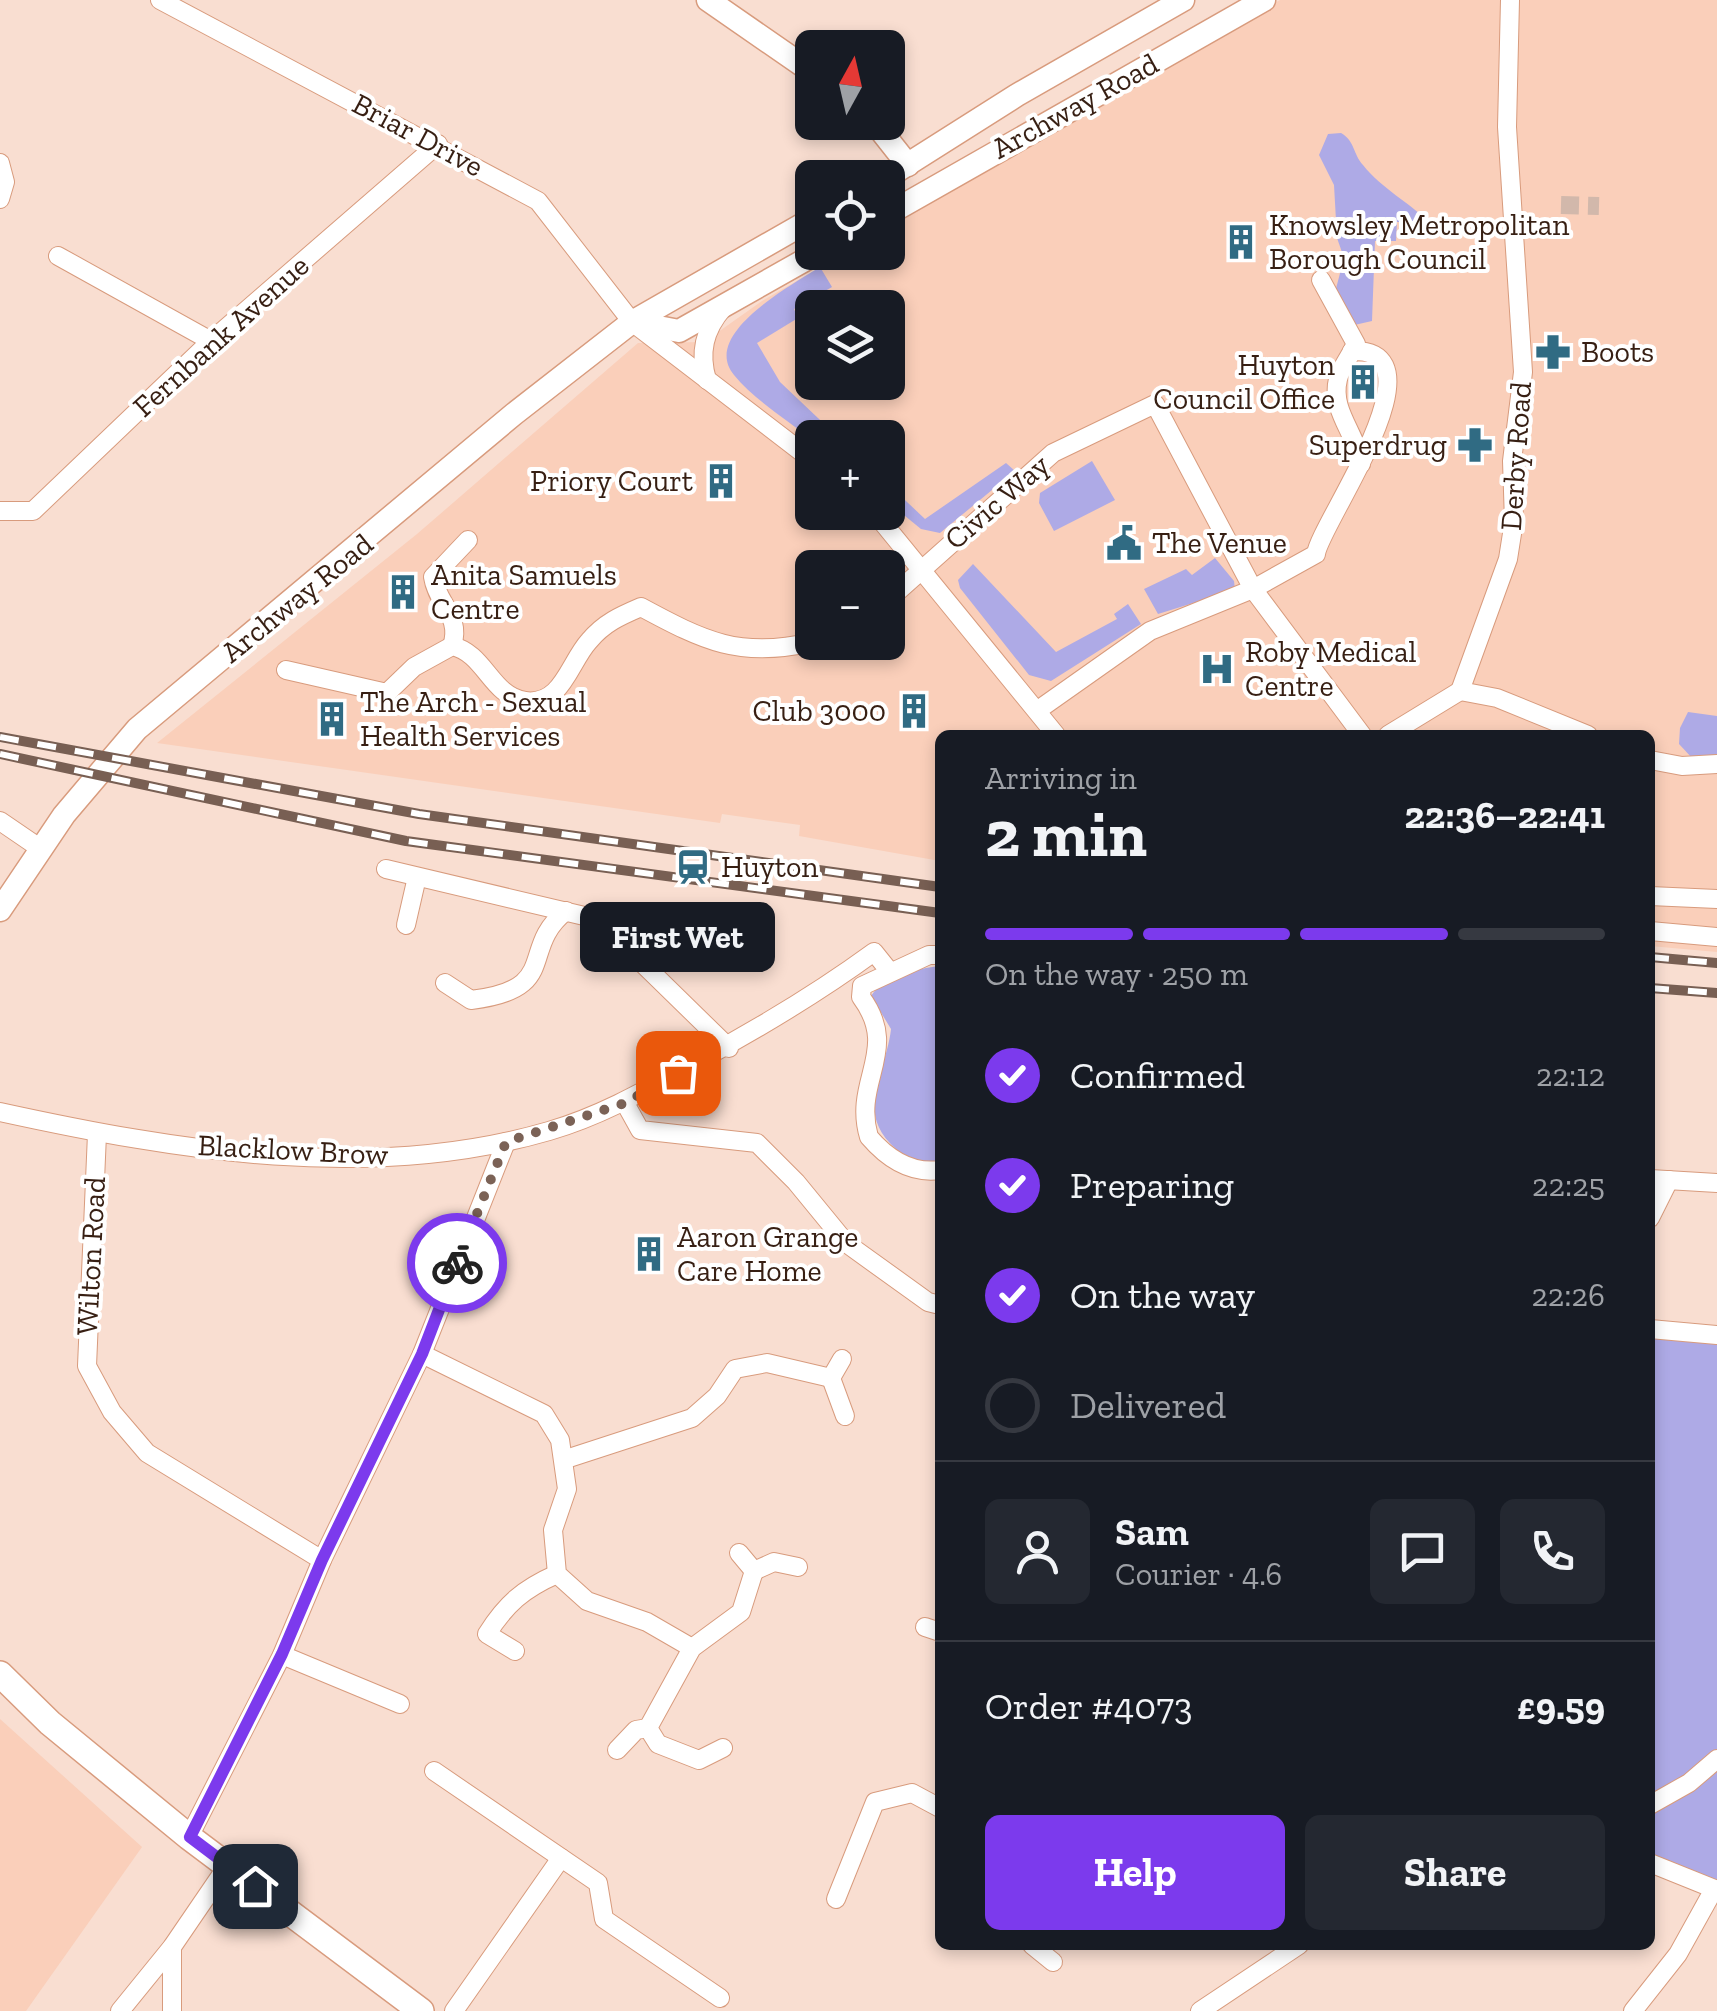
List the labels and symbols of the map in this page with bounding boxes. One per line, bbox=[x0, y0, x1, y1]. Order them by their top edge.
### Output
north arrow bbox=[795, 30, 905, 140]
street label: Archway Road bbox=[985, 45, 1165, 167]
street label: Briar Drive bbox=[346, 85, 490, 185]
place label: Knowsley Metropolitan Borough Council bbox=[1269, 207, 1569, 277]
building icon: Knowsley Metropolitan Borough Council bbox=[1222, 223, 1260, 261]
street label: Fernbank Avenue bbox=[126, 248, 316, 424]
pharmacy icon: Boots bbox=[1534, 333, 1572, 371]
place label: Boots bbox=[1581, 334, 1654, 370]
place label: Huyton Council Office bbox=[1153, 347, 1335, 417]
building icon: Huyton Council Office bbox=[1344, 363, 1382, 401]
street label: Derby Road bbox=[1493, 380, 1539, 532]
pharmacy icon: Superdrug bbox=[1456, 426, 1494, 464]
place label: Superdrug bbox=[1309, 427, 1447, 463]
street label: Civic Way bbox=[937, 446, 1057, 557]
building icon: Priory Court bbox=[702, 462, 740, 500]
place label: Priory Court bbox=[530, 463, 693, 499]
public building icon: The Venue bbox=[1105, 524, 1143, 562]
place label: The Venue bbox=[1152, 525, 1287, 561]
street label: Archway Road bbox=[214, 526, 381, 670]
place label: Anita Samuels Centre bbox=[431, 557, 617, 627]
building icon: Anita Samuels Centre bbox=[384, 573, 422, 611]
place label: Roby Medical Centre bbox=[1245, 634, 1417, 704]
hospital icon: Roby Medical Centre bbox=[1198, 650, 1236, 688]
place label: The Arch - Sexual Health Services bbox=[360, 684, 586, 754]
building icon: Club 3000 bbox=[895, 692, 933, 730]
place label: Club 3000 bbox=[752, 693, 886, 729]
building icon: The Arch - Sexual Health Services bbox=[313, 700, 351, 738]
station icon: Huyton bbox=[674, 848, 712, 886]
place label: Huyton bbox=[721, 849, 819, 885]
callout: First Wet bbox=[580, 903, 776, 973]
pin bbox=[636, 1031, 721, 1116]
street label: Blacklow Brow bbox=[197, 1127, 389, 1173]
street label: Wilton Road bbox=[69, 1175, 113, 1336]
courier bbox=[407, 1213, 507, 1313]
place label: Aaron Grange Care Home bbox=[677, 1219, 858, 1289]
building icon: Aaron Grange Care Home bbox=[630, 1235, 668, 1273]
pin bbox=[213, 1844, 298, 1929]

